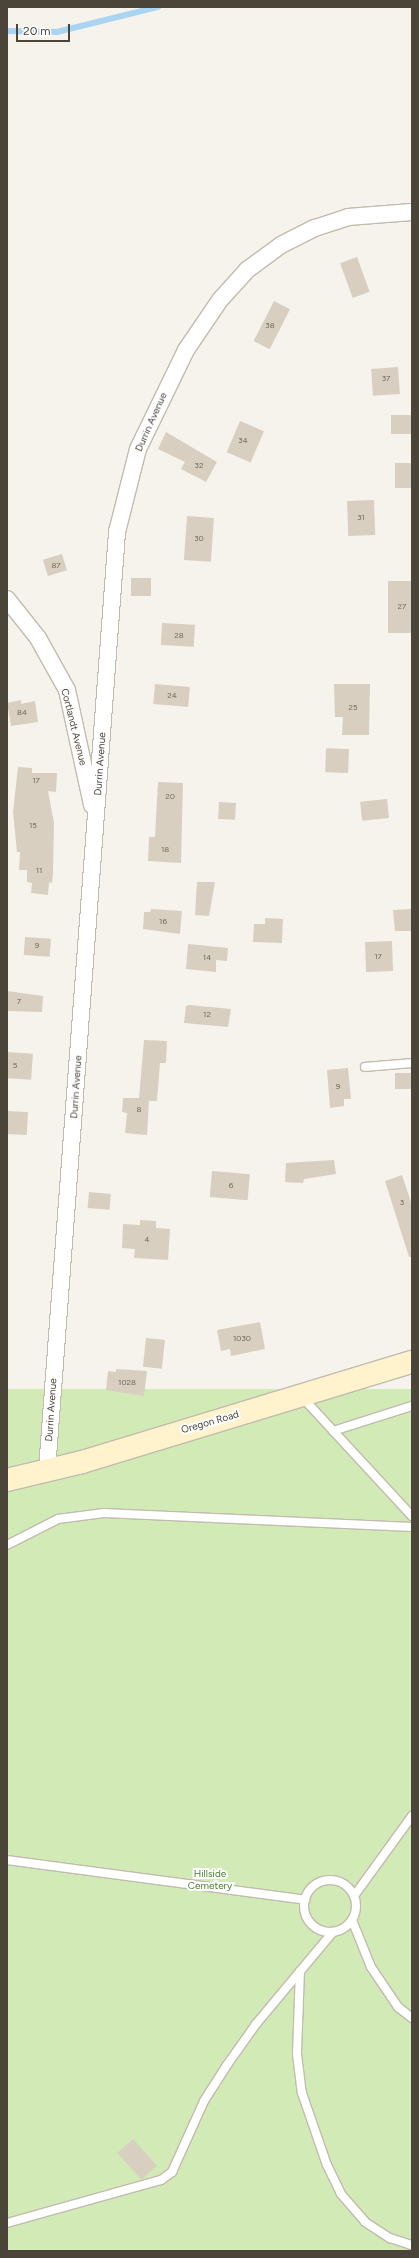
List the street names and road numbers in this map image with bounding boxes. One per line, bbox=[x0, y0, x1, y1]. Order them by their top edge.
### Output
street label: Durrin Avenue bbox=[133, 391, 169, 453]
street label: Cortlandt Avenue bbox=[59, 687, 89, 767]
street label: Durrin Avenue bbox=[92, 732, 108, 796]
street label: Durrin Avenue bbox=[68, 1055, 84, 1119]
street label: Durrin Avenue bbox=[43, 1378, 59, 1442]
street label: Oregon Road bbox=[180, 1408, 240, 1436]

